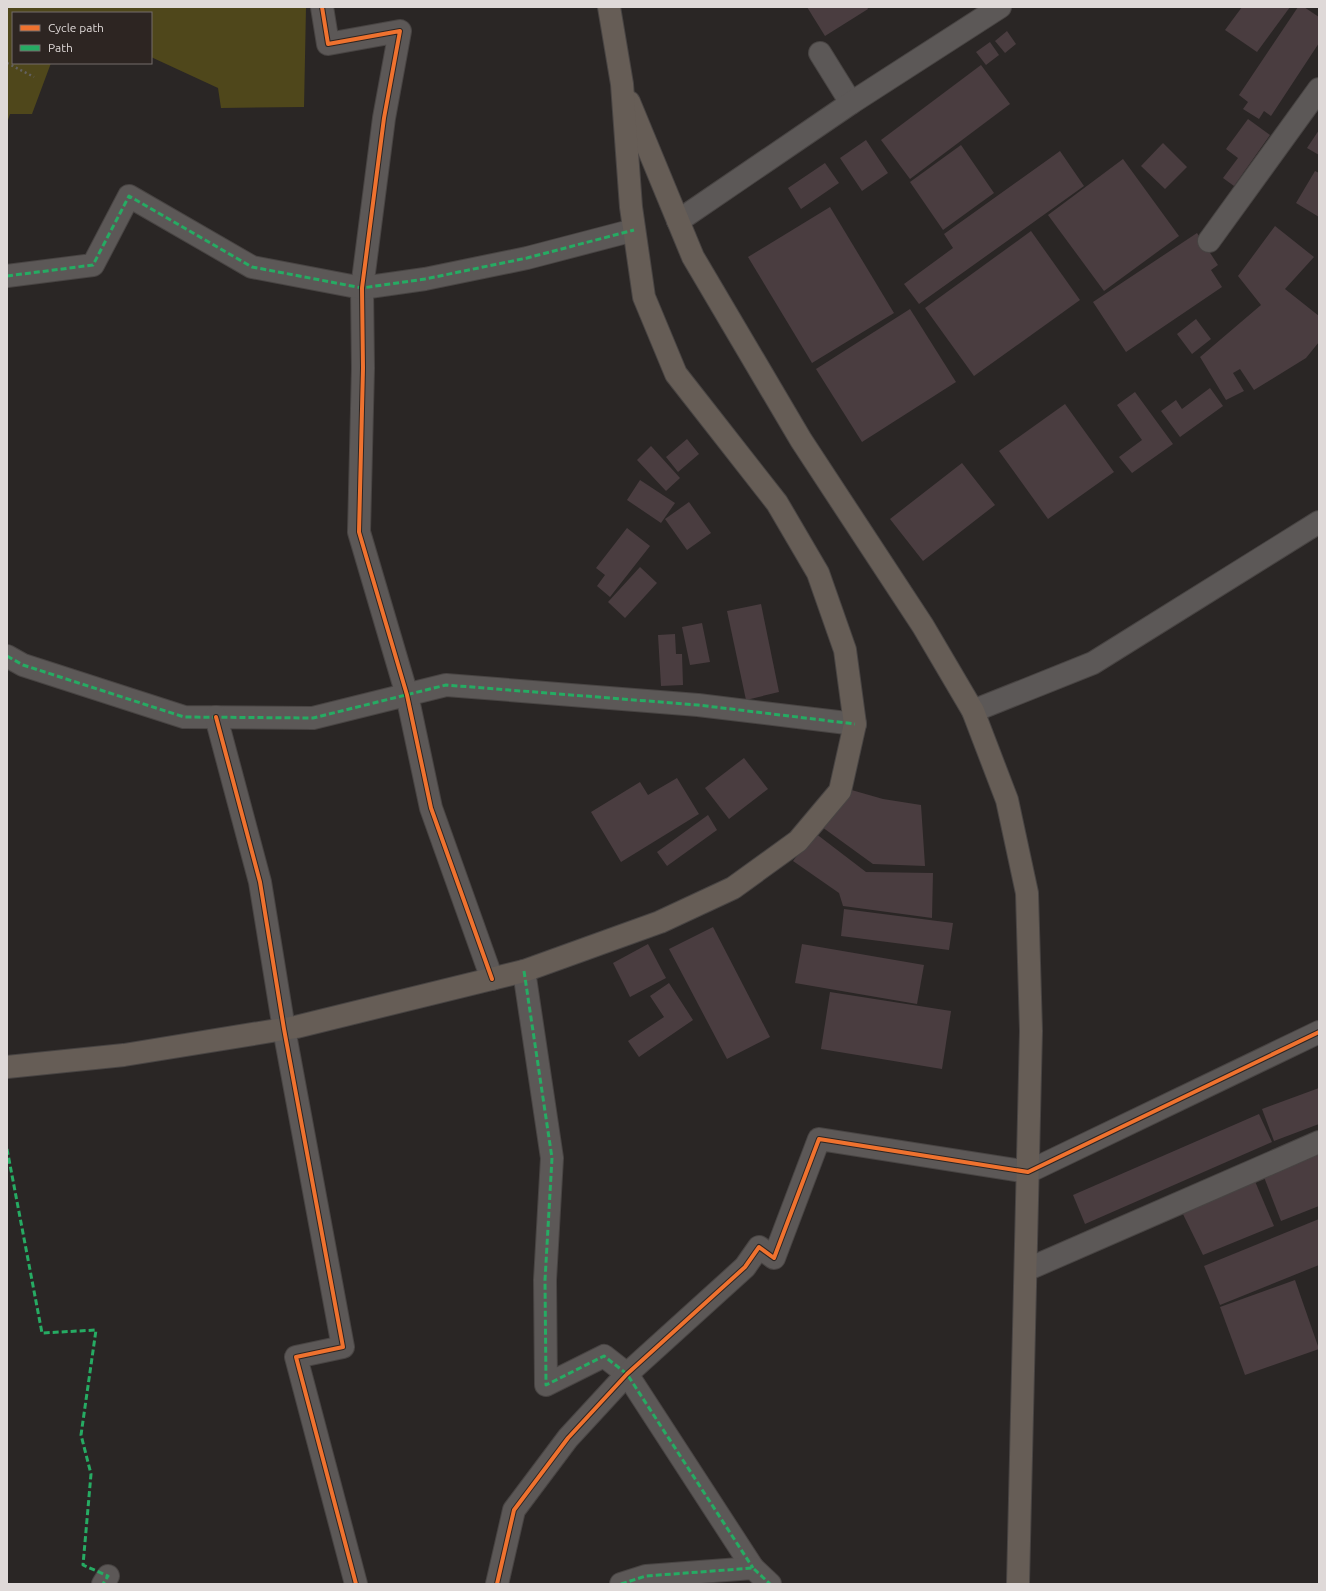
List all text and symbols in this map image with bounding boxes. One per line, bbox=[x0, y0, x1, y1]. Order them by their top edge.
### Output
legend bbox=[12, 12, 152, 64]
text: Cycle path bbox=[48, 21, 104, 34]
text: Path bbox=[48, 41, 73, 54]

